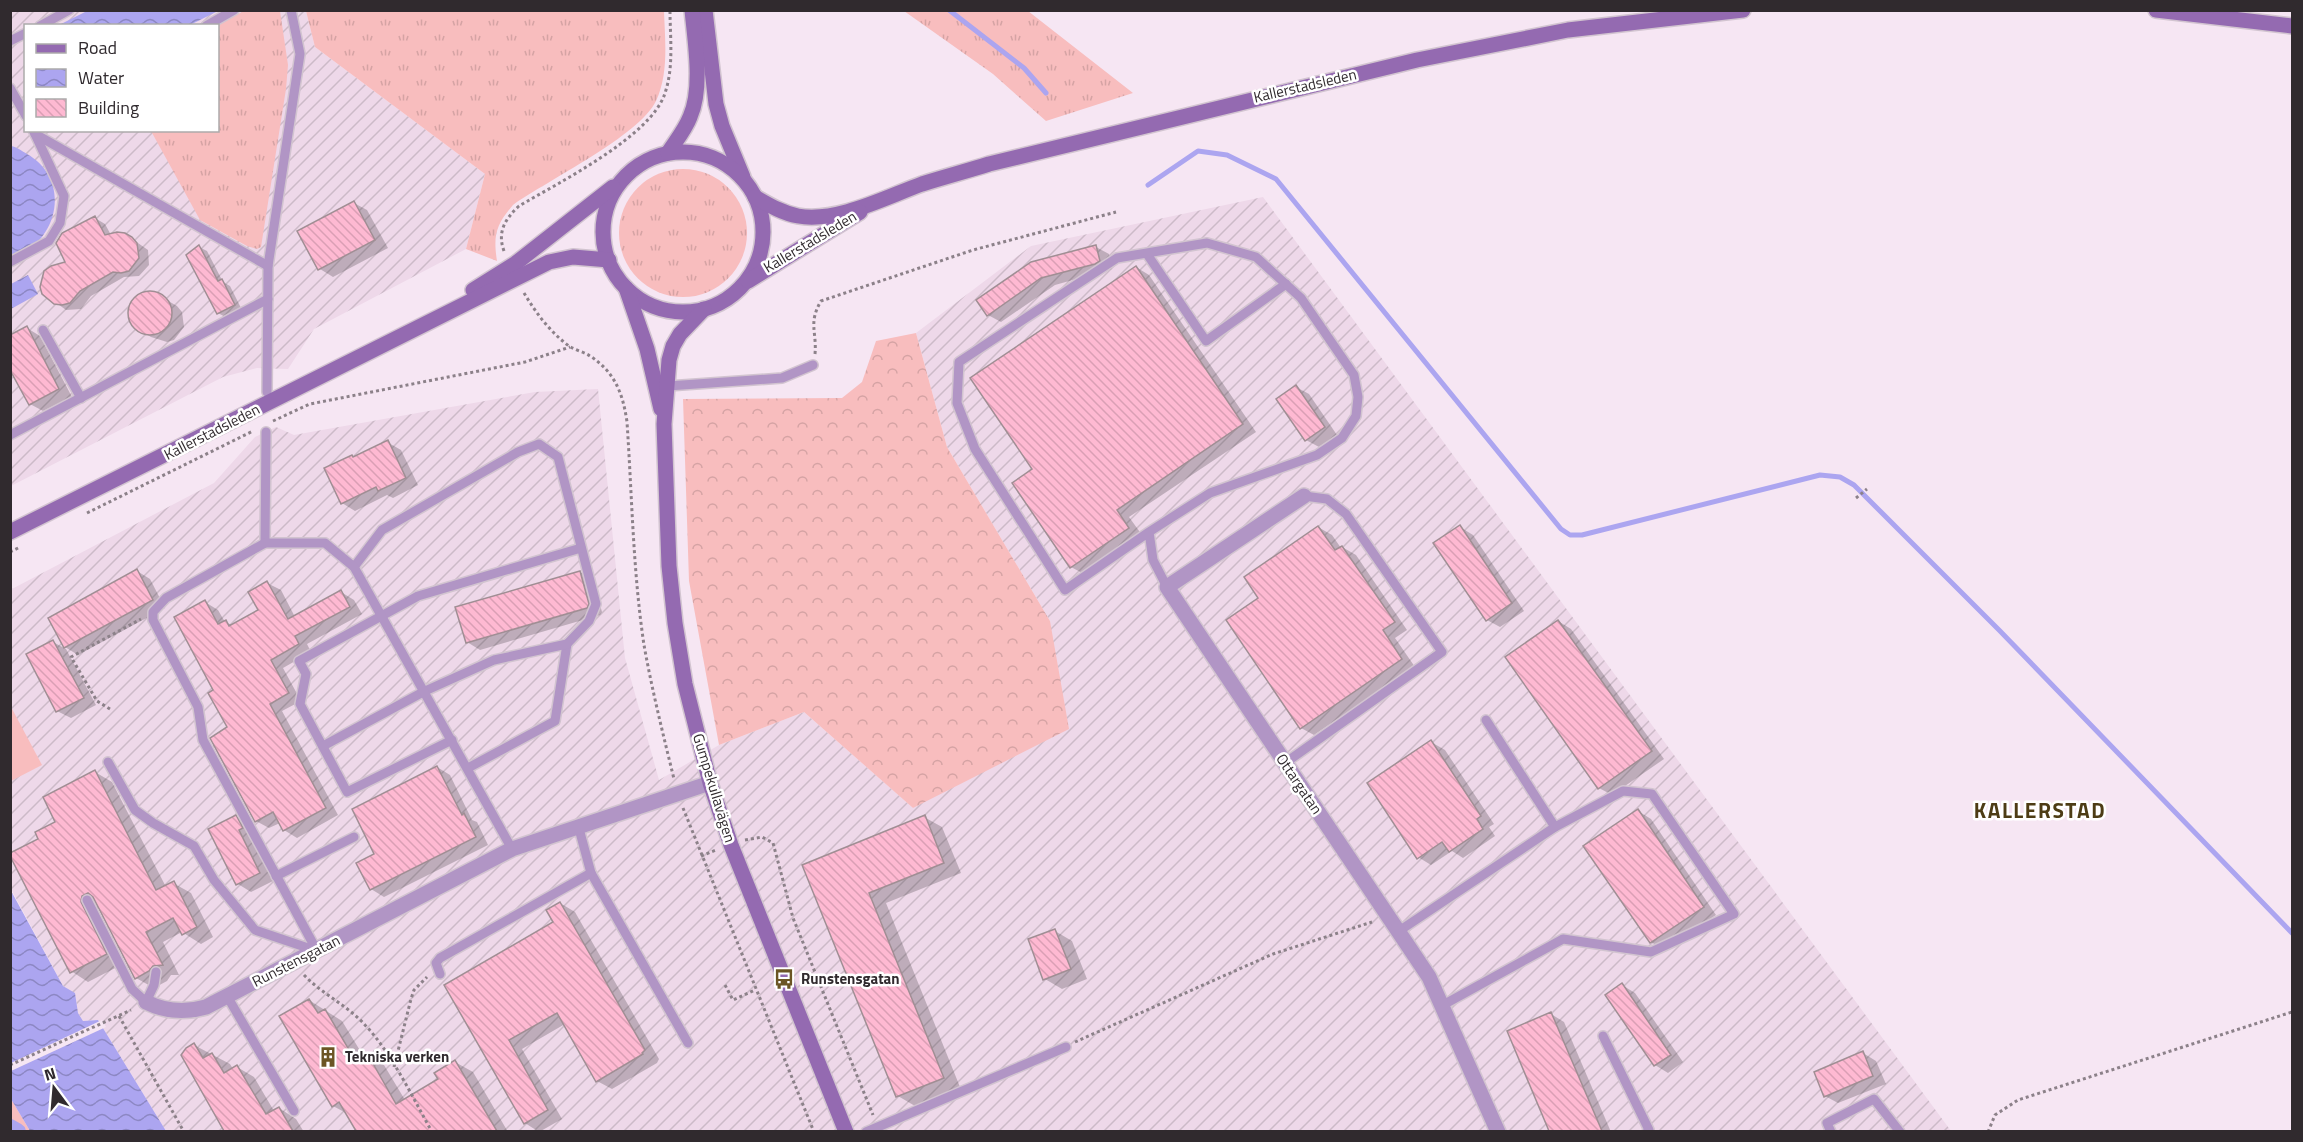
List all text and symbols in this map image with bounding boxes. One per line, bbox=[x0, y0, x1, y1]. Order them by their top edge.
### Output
legend bbox=[24, 24, 219, 132]
text: Road bbox=[78, 34, 117, 61]
street label: Kallerstadsleden bbox=[1251, 62, 1359, 109]
text: Water bbox=[78, 64, 124, 91]
text: Building bbox=[78, 94, 139, 121]
street label: Kallerstadsleden bbox=[759, 205, 861, 278]
street label: Kallerstadsleden bbox=[160, 397, 264, 466]
street label: Gumpekullavägen bbox=[687, 731, 742, 845]
street label: Ottargatan bbox=[1271, 749, 1328, 819]
district label: KALLERSTAD bbox=[1974, 794, 2106, 826]
street label: Runstensgatan bbox=[248, 929, 344, 993]
bus stop icon: Runstensgatan bbox=[772, 967, 796, 991]
place label: Runstensgatan bbox=[801, 967, 900, 990]
building icon: Tekniska verken bbox=[316, 1045, 340, 1069]
place label: Tekniska verken bbox=[345, 1045, 449, 1068]
north arrow bbox=[24, 1058, 84, 1118]
text: N bbox=[41, 1061, 59, 1087]

